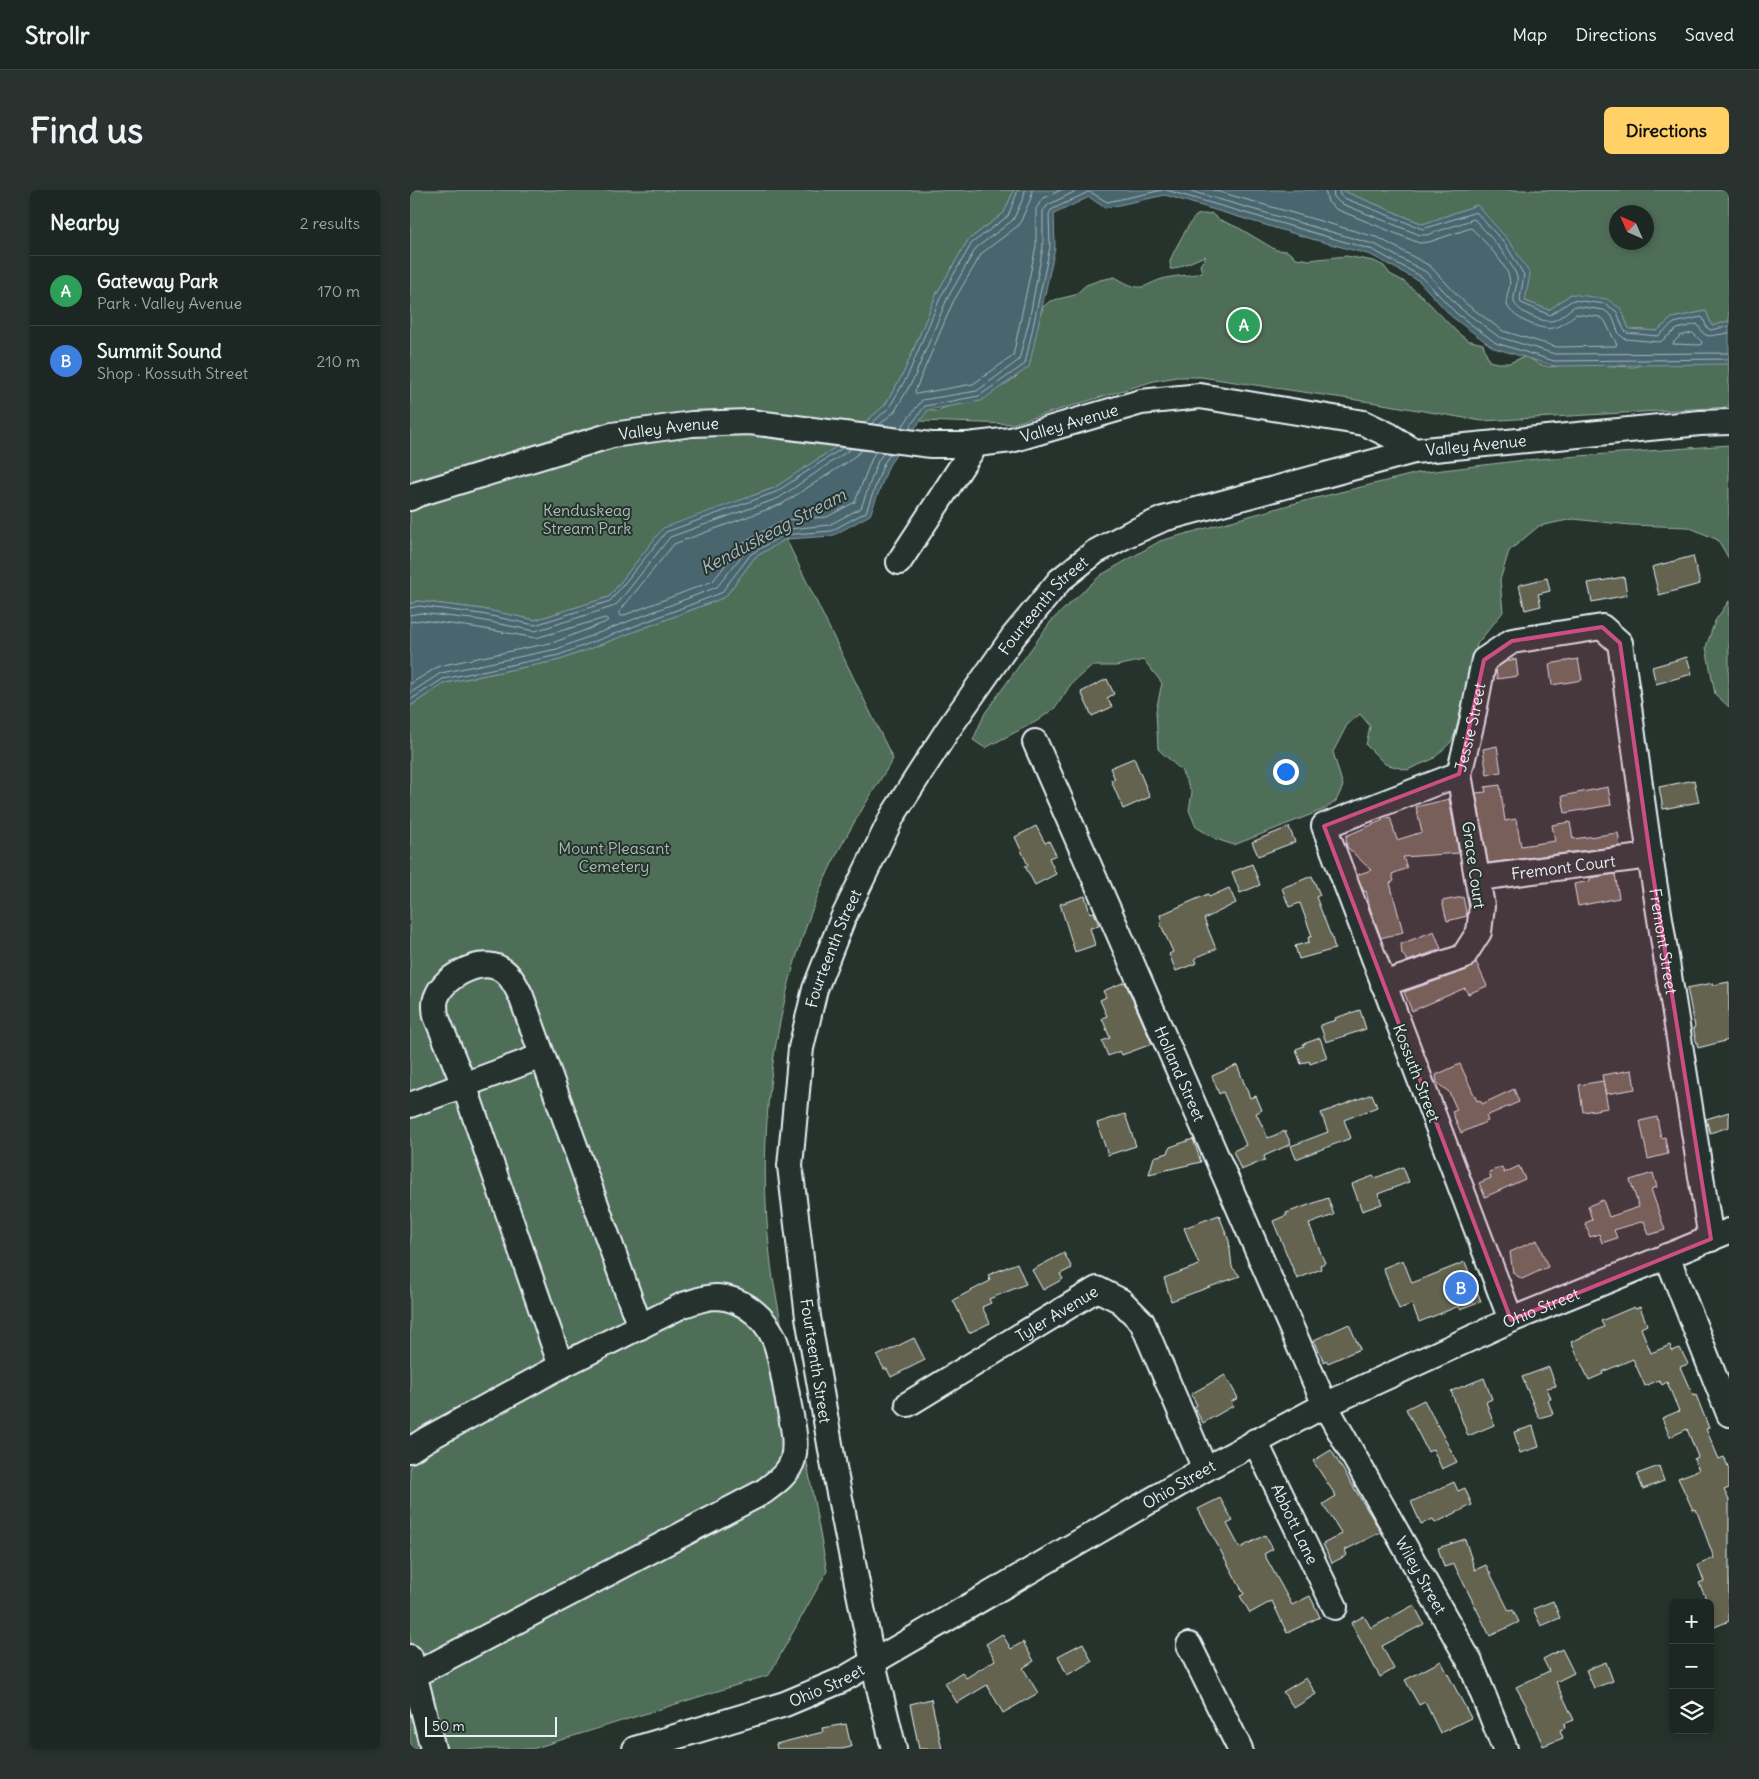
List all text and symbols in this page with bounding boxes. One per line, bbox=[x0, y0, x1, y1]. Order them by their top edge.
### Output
text: Strollr bbox=[25, 20, 90, 50]
text: Map bbox=[1512, 23, 1547, 46]
text: Directions bbox=[1575, 23, 1657, 46]
text: Saved bbox=[1685, 23, 1734, 46]
button: Directions bbox=[1604, 107, 1729, 154]
text: Find us bbox=[30, 108, 143, 152]
north arrow bbox=[1609, 205, 1654, 250]
text: Nearby bbox=[50, 209, 120, 236]
text: 2 results bbox=[300, 213, 360, 233]
text: Gateway Park bbox=[97, 269, 218, 293]
text: A bbox=[61, 281, 71, 301]
text: 170 m bbox=[317, 281, 360, 301]
text: Park · Valley Avenue bbox=[97, 293, 242, 313]
pin: A bbox=[1228, 306, 1260, 344]
text: Summit Sound bbox=[97, 339, 222, 363]
text: B bbox=[61, 351, 71, 371]
text: 210 m bbox=[317, 351, 360, 371]
text: Shop · Kossuth Street bbox=[97, 363, 248, 383]
street label: Valley Avenue bbox=[1018, 399, 1121, 447]
street label: Valley Avenue bbox=[617, 413, 719, 444]
street label: Valley Avenue bbox=[1425, 430, 1527, 460]
water label: Kenduskeag Stream bbox=[696, 482, 851, 579]
park label: Kenduskeag Stream Park bbox=[543, 500, 631, 538]
street label: Fourteenth Street bbox=[994, 551, 1092, 659]
street label: Jessie Street bbox=[1450, 681, 1489, 773]
your location bbox=[1273, 759, 1299, 785]
street label: Grace Court bbox=[1458, 820, 1490, 911]
park label: Mount Pleasant Cemetery bbox=[558, 838, 670, 876]
street label: Fremont Court bbox=[1510, 850, 1617, 884]
street label: Fourteenth Street bbox=[801, 885, 866, 1010]
street label: Fremont Street bbox=[1645, 887, 1682, 996]
street label: Kossuth Street bbox=[1389, 1021, 1445, 1126]
street label: Holland Street bbox=[1150, 1023, 1210, 1125]
pin: B bbox=[1445, 1269, 1477, 1307]
street label: Tyler Avenue bbox=[1012, 1281, 1101, 1346]
street label: Ohio Street bbox=[1499, 1283, 1583, 1333]
street label: Fourteenth Street bbox=[796, 1297, 836, 1425]
street label: Ohio Street bbox=[1139, 1455, 1219, 1513]
street label: Abbott Lane bbox=[1267, 1480, 1323, 1567]
street label: Wiley Street bbox=[1391, 1533, 1451, 1618]
map controls bbox=[1669, 1599, 1714, 1734]
button: + bbox=[1669, 1599, 1714, 1644]
button: − bbox=[1669, 1644, 1714, 1689]
street label: Ohio Street bbox=[786, 1659, 868, 1711]
button: layers bbox=[1669, 1689, 1714, 1734]
scale bar bbox=[425, 1714, 558, 1737]
text: 50 m bbox=[432, 1717, 465, 1735]

